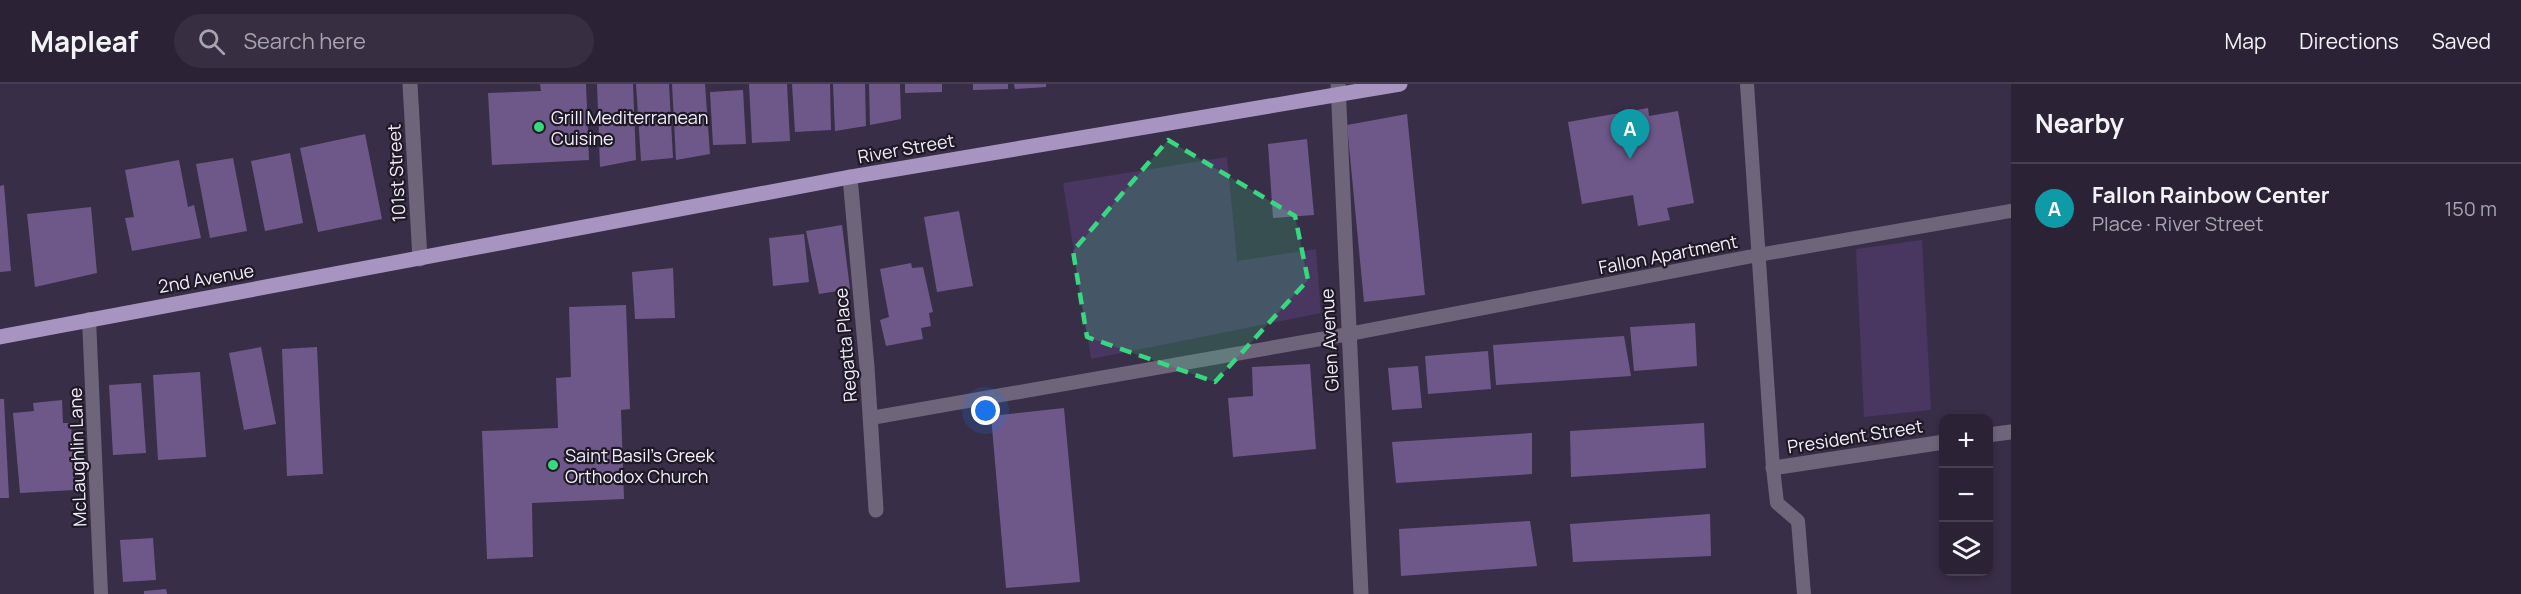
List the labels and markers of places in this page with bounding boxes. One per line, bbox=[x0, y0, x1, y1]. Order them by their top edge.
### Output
place label: Grill Mediterranean Cuisine bbox=[551, 105, 709, 150]
pin: A bbox=[1610, 110, 1650, 159]
marker: Grill Mediterranean Cuisine bbox=[532, 120, 546, 134]
place label: Saint Basil's Greek Orthodox Church bbox=[565, 443, 716, 488]
marker: Saint Basil's Greek Orthodox Church bbox=[546, 458, 560, 472]

